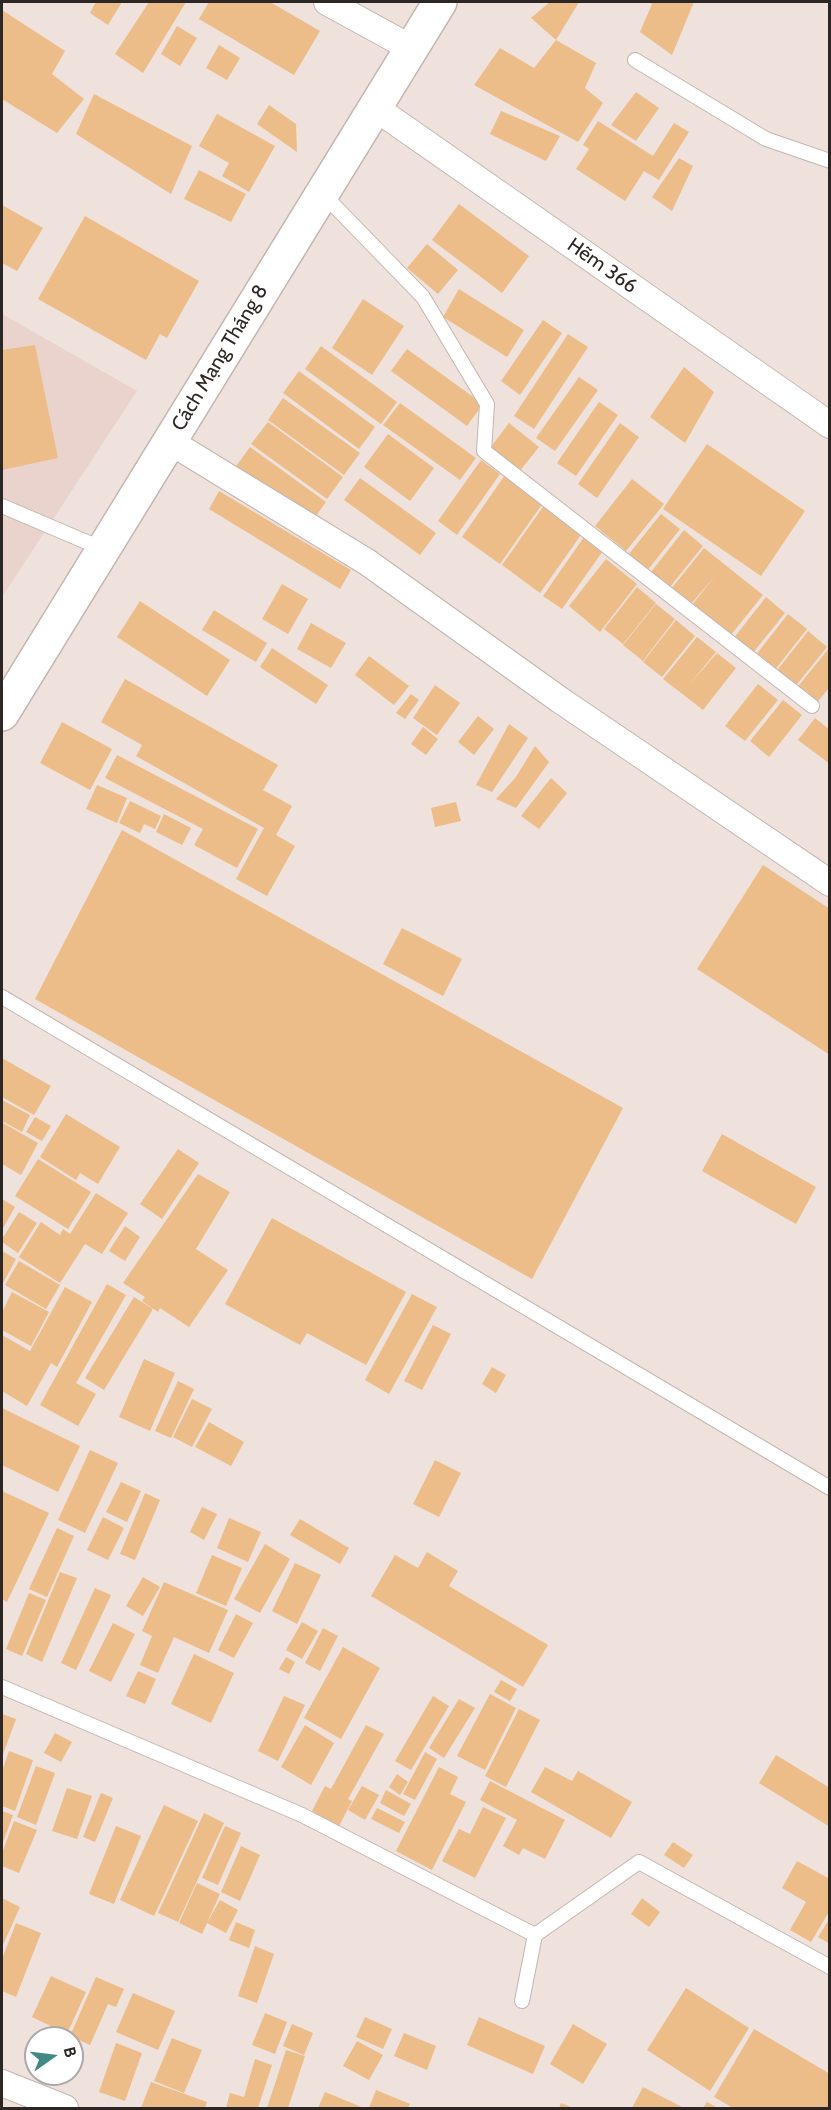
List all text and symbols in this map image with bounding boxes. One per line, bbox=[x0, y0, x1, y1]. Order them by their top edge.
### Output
street label: Hẽm 366 bbox=[562, 233, 642, 299]
street label: Cách Mạng Tháng 8 bbox=[167, 280, 273, 436]
north arrow bbox=[24, 2026, 84, 2086]
text: B bbox=[60, 2045, 80, 2059]

